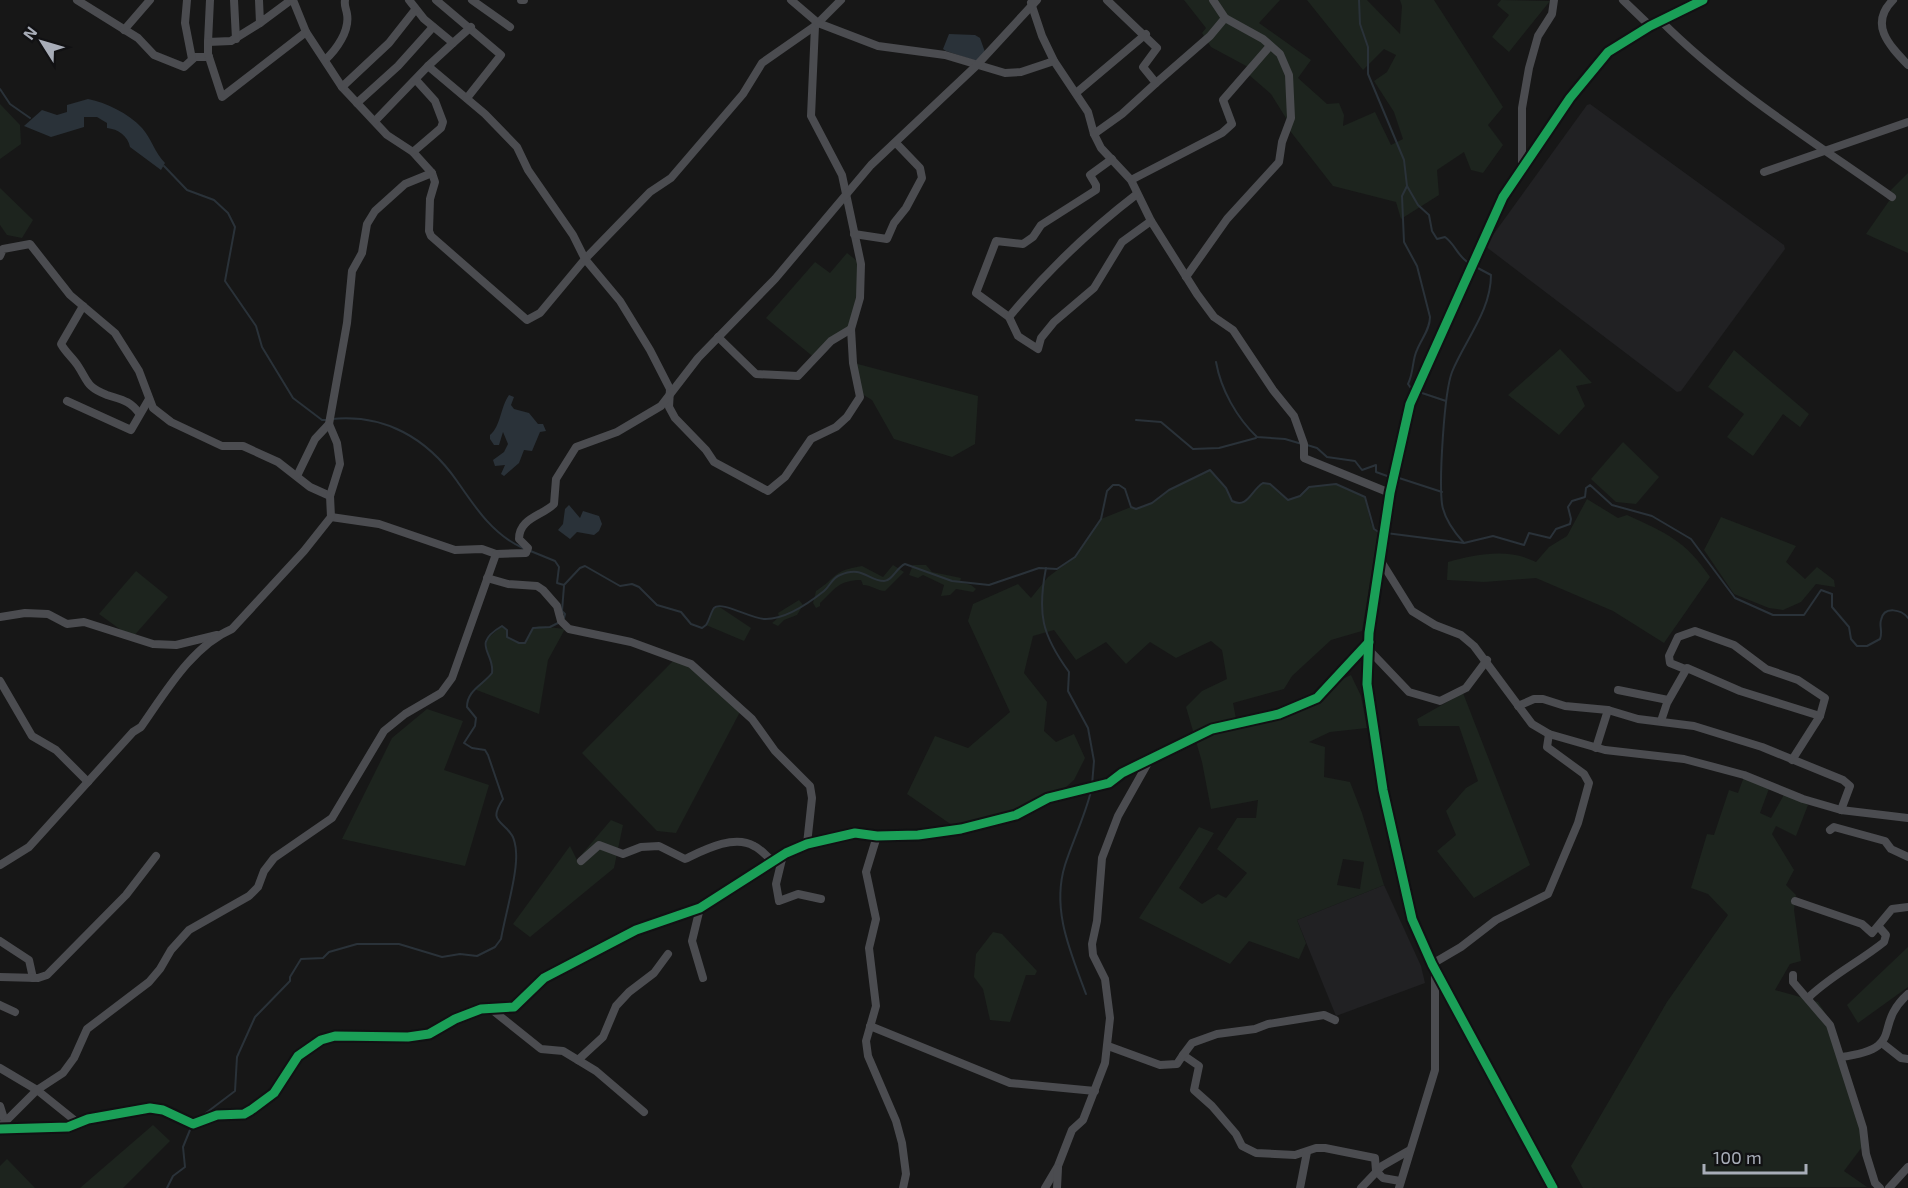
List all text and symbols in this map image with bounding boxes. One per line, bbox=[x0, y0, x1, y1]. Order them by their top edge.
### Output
north arrow bbox=[12, 12, 72, 72]
text: N bbox=[19, 22, 41, 43]
scale bar bbox=[1704, 1137, 1806, 1175]
text: 100 m bbox=[1713, 1146, 1762, 1168]

